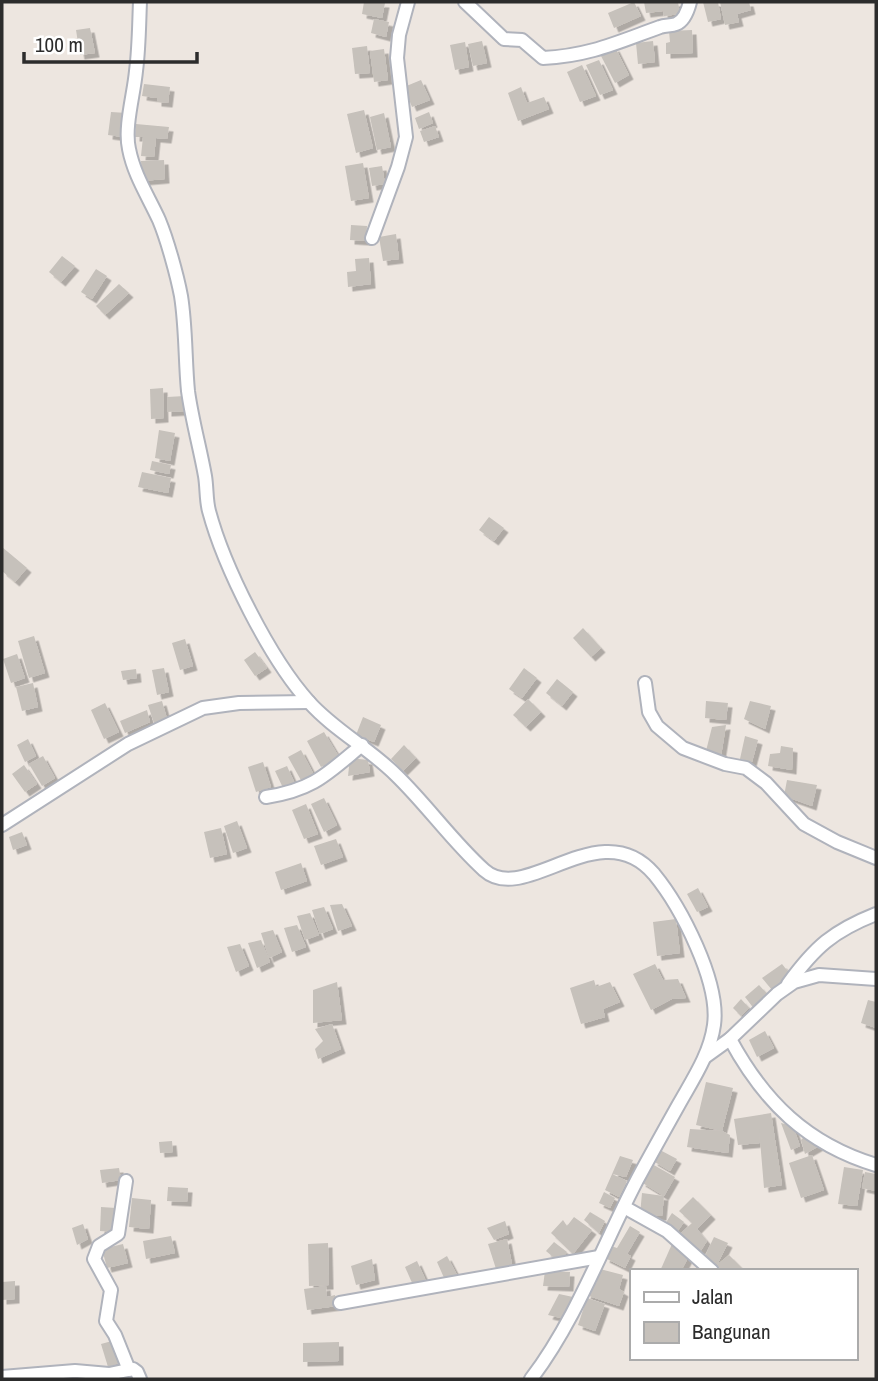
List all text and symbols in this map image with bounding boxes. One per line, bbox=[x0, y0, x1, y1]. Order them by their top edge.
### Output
scale bar bbox=[24, 21, 198, 65]
text: 100 m bbox=[35, 30, 83, 59]
legend bbox=[630, 1269, 857, 1360]
text: Jalan bbox=[692, 1282, 733, 1311]
text: Bangunan bbox=[692, 1317, 771, 1346]

